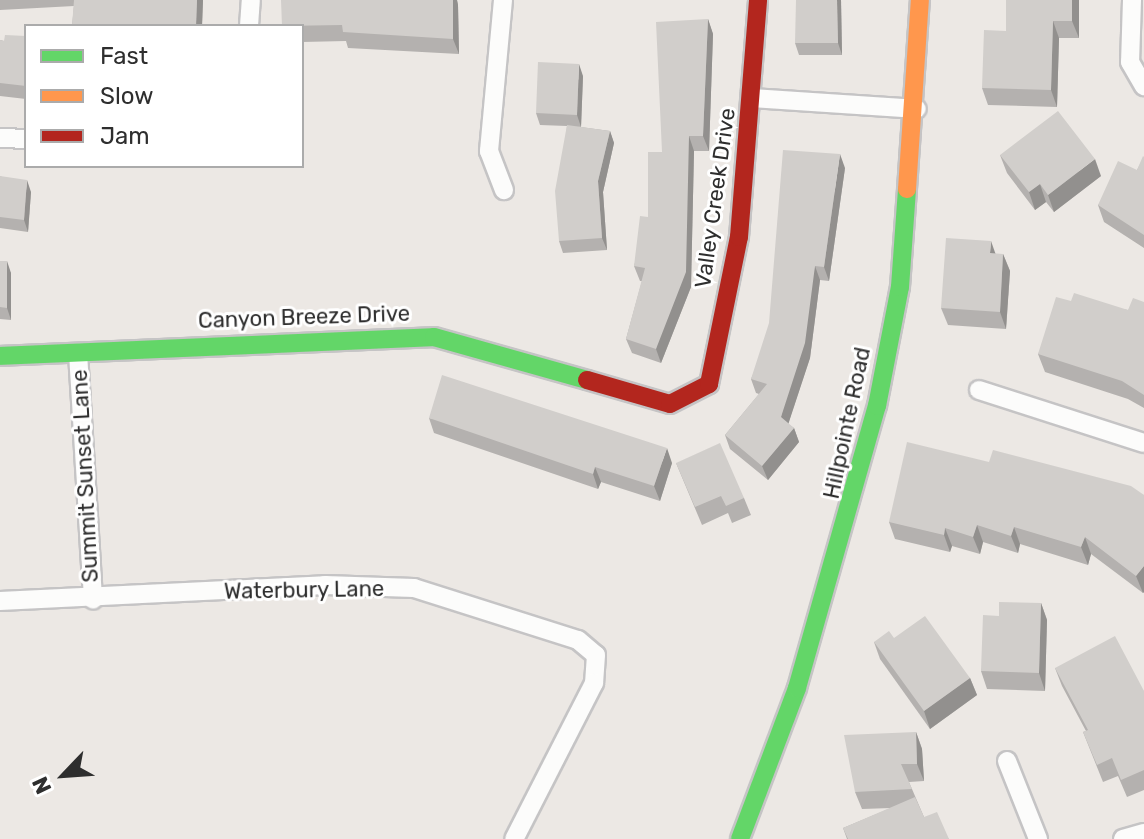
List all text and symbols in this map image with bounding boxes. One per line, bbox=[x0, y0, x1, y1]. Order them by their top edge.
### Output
legend bbox=[24, 24, 304, 168]
text: Fast bbox=[100, 42, 148, 70]
text: Slow bbox=[100, 82, 153, 110]
street label: Valley Creek Drive bbox=[689, 106, 741, 290]
text: Jam bbox=[100, 122, 150, 150]
street label: Canyon Breeze Drive bbox=[198, 300, 410, 334]
street label: Hillpointe Road bbox=[818, 345, 876, 501]
street label: Summit Sunset Lane bbox=[66, 369, 104, 583]
street label: Waterbury Lane bbox=[223, 575, 385, 605]
north arrow bbox=[24, 735, 104, 815]
text: N bbox=[26, 772, 57, 798]

